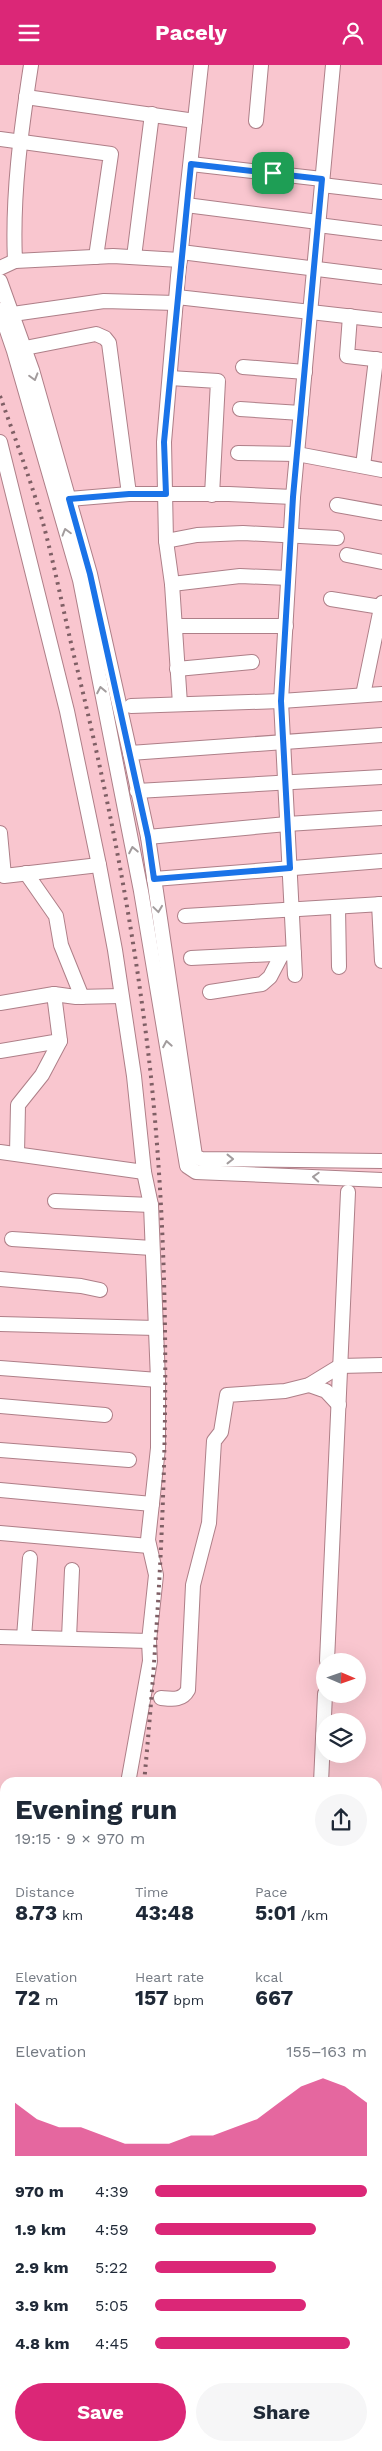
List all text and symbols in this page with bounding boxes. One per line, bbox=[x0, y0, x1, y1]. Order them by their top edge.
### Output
icon: menu bbox=[15, 19, 43, 47]
icon: person bbox=[339, 19, 367, 47]
text: Pacely bbox=[155, 20, 227, 45]
pin bbox=[252, 152, 294, 194]
icon: arrive bbox=[259, 159, 287, 187]
one-way arrow bbox=[28, 372, 38, 380]
one-way arrow bbox=[61, 528, 71, 537]
one-way arrow bbox=[97, 686, 107, 695]
one-way arrow bbox=[128, 845, 139, 854]
one-way arrow bbox=[152, 906, 163, 914]
one-way arrow bbox=[163, 1040, 173, 1049]
one-way arrow bbox=[227, 1154, 235, 1164]
one-way arrow bbox=[312, 1172, 320, 1183]
north arrow bbox=[316, 1653, 366, 1703]
map controls bbox=[316, 1653, 366, 1763]
button: layers bbox=[316, 1713, 366, 1763]
text: Evening run bbox=[15, 1793, 177, 1826]
button: share bbox=[315, 1794, 367, 1846]
text: 19:15 · 9 × 970 m bbox=[15, 1829, 145, 1848]
text: Distance bbox=[15, 1884, 75, 1900]
text: Time bbox=[135, 1884, 168, 1900]
text: Pace bbox=[255, 1884, 287, 1900]
text: 8.73 bbox=[15, 1900, 57, 1925]
text: 43:48 bbox=[135, 1900, 194, 1925]
text: 5:01 bbox=[255, 1900, 296, 1925]
text: km bbox=[57, 1907, 83, 1923]
text: /km bbox=[296, 1907, 328, 1923]
text: Elevation bbox=[15, 1969, 78, 1985]
text: Heart rate bbox=[135, 1969, 204, 1985]
text: kcal bbox=[255, 1969, 283, 1985]
text: 72 bbox=[15, 1985, 40, 2010]
text: 157 bbox=[135, 1985, 168, 2010]
text: 667 bbox=[255, 1985, 293, 2010]
text: m bbox=[40, 1992, 58, 2008]
text: bpm bbox=[168, 1992, 204, 2008]
text: Elevation bbox=[15, 2042, 86, 2061]
text: 155–163 m bbox=[286, 2042, 367, 2061]
text: 970 m bbox=[15, 2182, 64, 2201]
text: 4:39 bbox=[95, 2182, 129, 2201]
text: 1.9 km bbox=[15, 2220, 66, 2239]
text: 4:59 bbox=[95, 2220, 129, 2239]
text: 2.9 km bbox=[15, 2258, 69, 2277]
text: 5:22 bbox=[95, 2258, 128, 2277]
text: 3.9 km bbox=[15, 2296, 69, 2315]
text: 5:05 bbox=[95, 2296, 128, 2315]
text: 4.8 km bbox=[15, 2334, 70, 2353]
text: 4:45 bbox=[95, 2334, 129, 2353]
button: Save bbox=[15, 2383, 186, 2441]
button: Share bbox=[196, 2383, 367, 2441]

